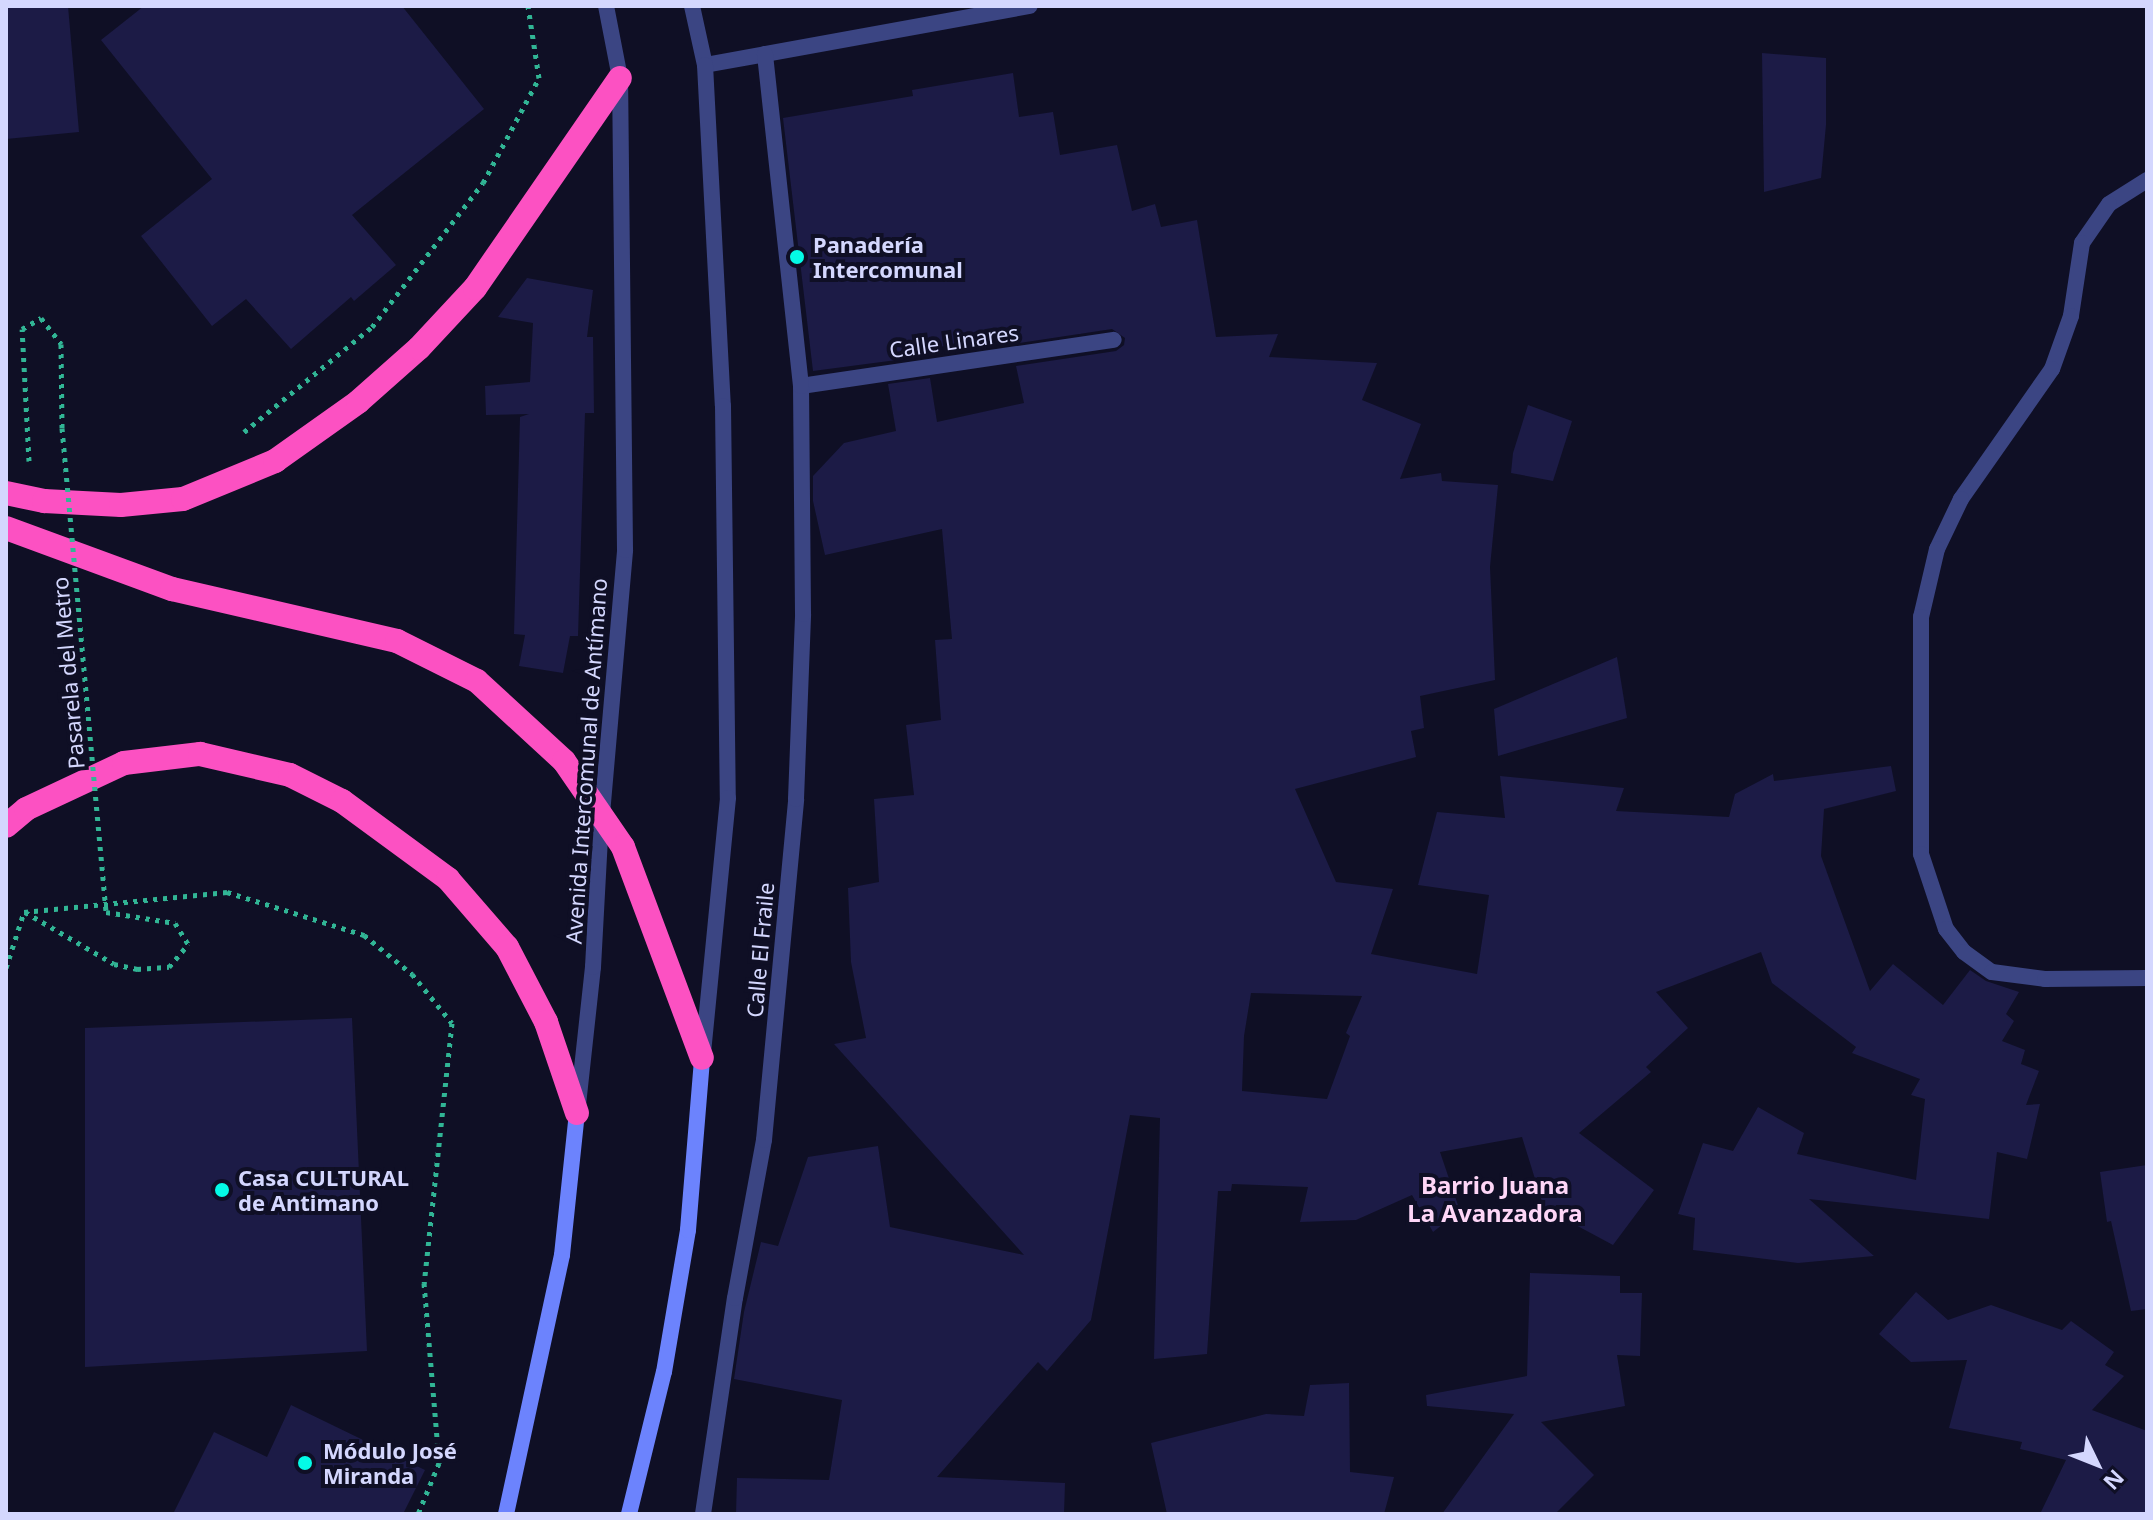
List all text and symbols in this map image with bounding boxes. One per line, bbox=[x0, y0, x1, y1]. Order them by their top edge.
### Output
place label: Panadería Intercomunal bbox=[813, 231, 963, 282]
marker: Panadería Intercomunal bbox=[788, 248, 806, 266]
street label: Calle Linares bbox=[888, 319, 1020, 363]
street label: Pasarela del Metro bbox=[46, 576, 90, 770]
street label: Avenida Intercomunal de Antímano bbox=[560, 577, 612, 945]
street label: Calle El Fraile bbox=[741, 881, 779, 1019]
place label: Casa CULTURAL de Antimano bbox=[238, 1164, 409, 1216]
district label: Barrio Juana La Avanzadora bbox=[1407, 1171, 1583, 1227]
marker: Casa CULTURAL de Antimano bbox=[213, 1181, 231, 1199]
north arrow bbox=[2057, 1424, 2137, 1504]
place label: Módulo José Miranda bbox=[323, 1437, 457, 1488]
marker: Módulo José Miranda bbox=[294, 1452, 316, 1474]
text: N bbox=[2097, 1464, 2132, 1497]

